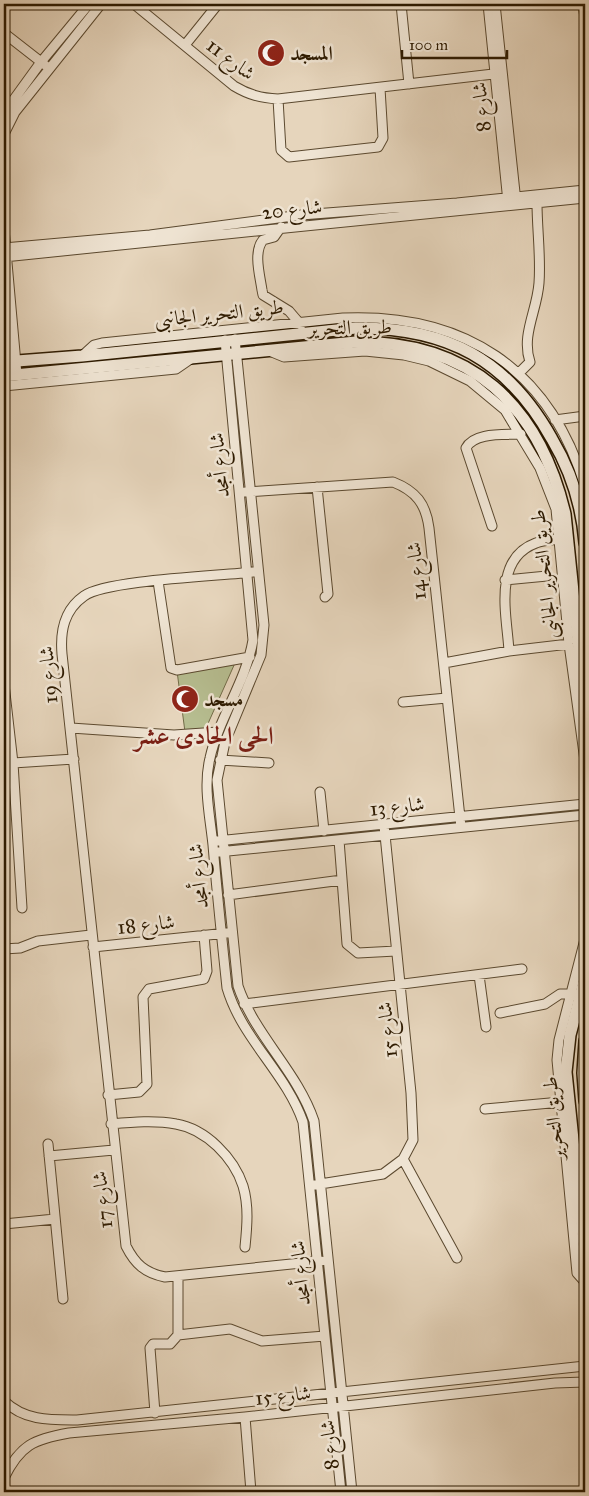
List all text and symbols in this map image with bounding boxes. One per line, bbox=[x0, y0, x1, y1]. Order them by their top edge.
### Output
scale bar bbox=[402, 28, 506, 60]
street label: شارع 11 bbox=[198, 33, 260, 90]
text: 100 m bbox=[409, 36, 449, 54]
mosque icon: المسجد bbox=[256, 38, 286, 68]
place label: المسجد bbox=[290, 41, 333, 65]
street label: شارع 8 bbox=[466, 80, 501, 133]
street label: شارع 20 bbox=[261, 194, 324, 230]
street label: طريق التحرير الجانبى bbox=[153, 294, 285, 335]
street label: طريق التحرير bbox=[306, 314, 392, 341]
street label: شارع أمجد bbox=[202, 431, 240, 499]
street label: طريق التحرير الجانبى bbox=[525, 508, 566, 640]
street label: شارع 14 bbox=[401, 540, 437, 601]
street label: شارع 19 bbox=[34, 645, 68, 705]
mosque icon: مسجد bbox=[170, 684, 200, 714]
place label: مسجد bbox=[204, 687, 243, 711]
district label: الحى الحادى عشر bbox=[131, 720, 274, 753]
street label: شارع 13 bbox=[368, 791, 426, 827]
street label: شارع أمجد bbox=[181, 842, 219, 910]
street label: شارع 18 bbox=[116, 909, 177, 945]
street label: شارع 15 bbox=[372, 1000, 408, 1059]
street label: طريق التحرير bbox=[537, 1075, 570, 1163]
street label: شارع 17 bbox=[87, 1169, 123, 1230]
street label: شارع أمجد bbox=[283, 1239, 321, 1307]
street label: شارع 15 bbox=[254, 1380, 313, 1416]
street label: شارع 8 bbox=[314, 1418, 349, 1471]

